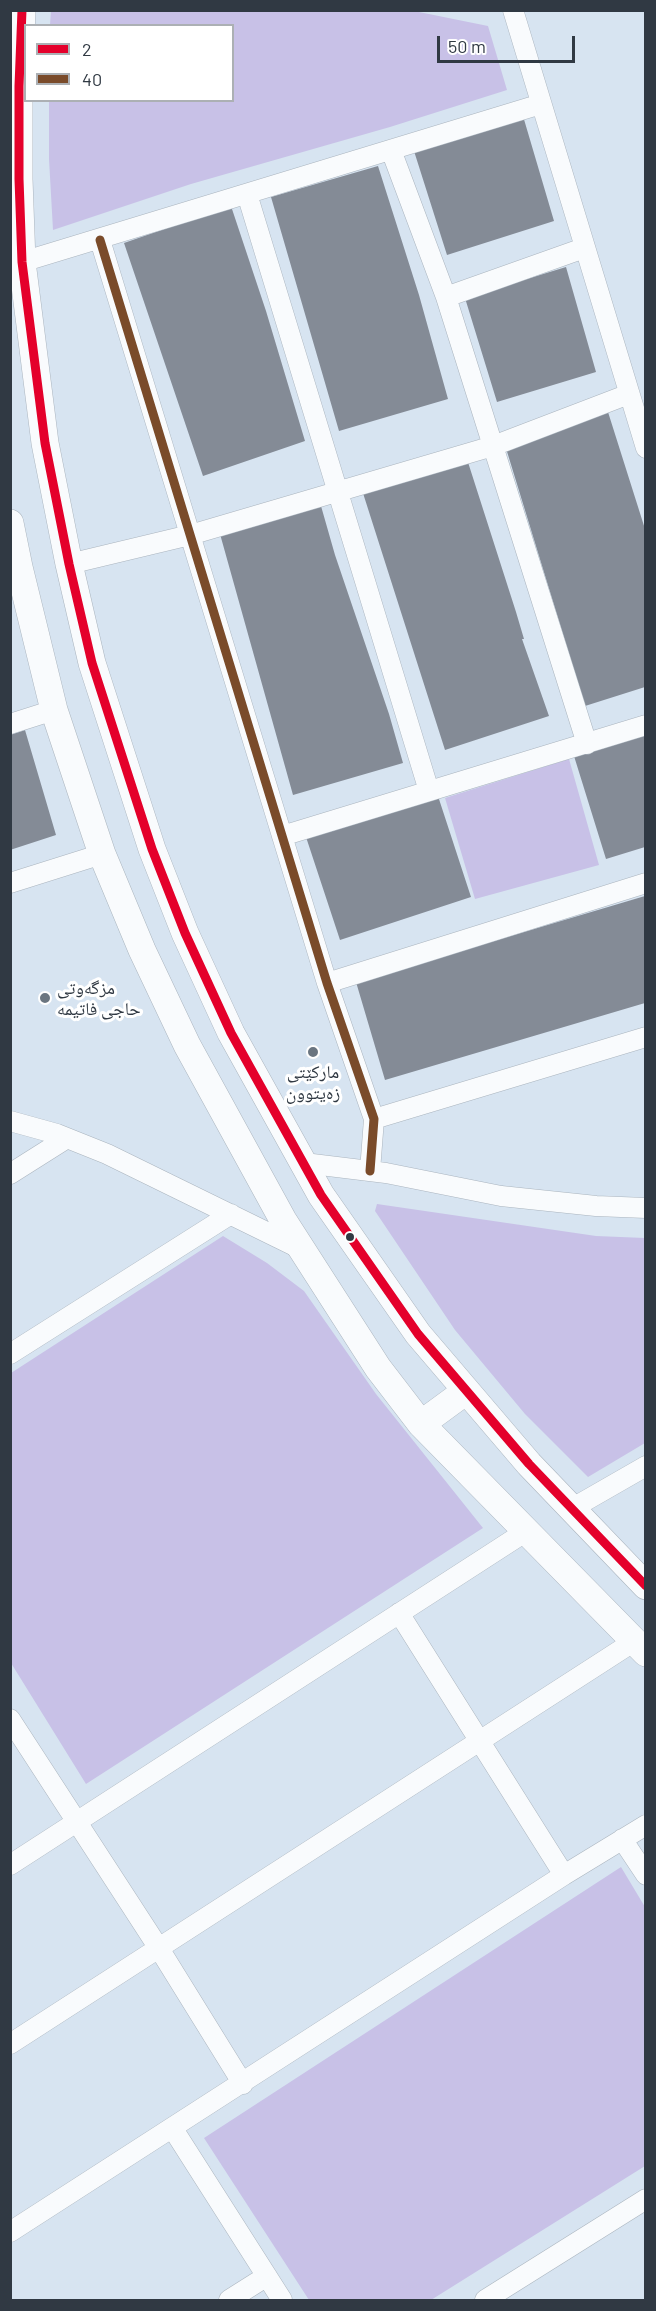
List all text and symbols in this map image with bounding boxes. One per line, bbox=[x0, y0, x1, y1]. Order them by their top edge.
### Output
legend bbox=[24, 24, 234, 102]
scale bar bbox=[440, 24, 578, 62]
text: 50 m bbox=[448, 35, 486, 57]
text: 2 bbox=[82, 38, 92, 60]
text: 40 bbox=[82, 68, 102, 90]
place label: مزگەوتی حاجی فاتیمە bbox=[57, 977, 141, 1020]
marker: مزگەوتی حاجی فاتیمە bbox=[38, 991, 52, 1005]
marker: مارکێتی زەیتوون bbox=[306, 1045, 320, 1059]
place label: مارکێتی زەیتوون bbox=[286, 1061, 340, 1104]
unlabelled marker bbox=[344, 1231, 356, 1243]

